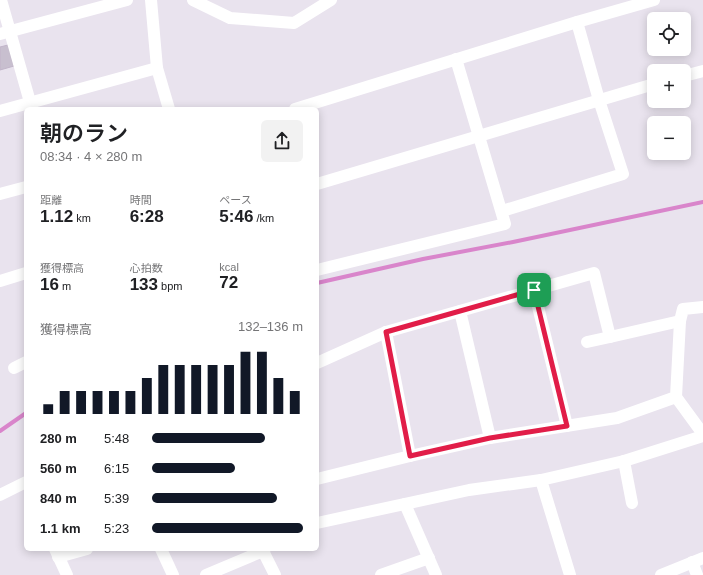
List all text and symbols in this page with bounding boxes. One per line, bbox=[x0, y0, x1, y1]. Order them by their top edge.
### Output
map controls bbox=[647, 12, 691, 160]
button: locate bbox=[647, 12, 691, 56]
button: + bbox=[647, 64, 691, 108]
button: − bbox=[647, 116, 691, 160]
button: share bbox=[261, 120, 303, 162]
text: 朝のラン bbox=[40, 121, 128, 146]
text: 08:34 · 4 × 280 m bbox=[40, 149, 142, 164]
text: 距離 bbox=[40, 194, 62, 206]
text: 時間 bbox=[130, 194, 152, 206]
text: ペース bbox=[219, 194, 252, 206]
text: 1.12 bbox=[40, 207, 73, 226]
text: 6:28 bbox=[130, 207, 164, 226]
text: 5:46 bbox=[219, 207, 253, 226]
text: km bbox=[73, 212, 91, 224]
text: /km bbox=[253, 212, 274, 224]
text: kcal bbox=[219, 261, 239, 273]
text: 獲得標高 bbox=[40, 262, 84, 274]
text: 心拍数 bbox=[130, 262, 163, 274]
text: 72 bbox=[219, 273, 238, 292]
pin bbox=[517, 273, 551, 307]
text: 16 bbox=[40, 275, 59, 294]
text: 133 bbox=[130, 275, 158, 294]
icon: arrive bbox=[523, 279, 545, 301]
text: m bbox=[59, 280, 71, 292]
text: bpm bbox=[158, 280, 183, 292]
text: 132–136 m bbox=[238, 319, 303, 334]
text: 獲得標高 bbox=[40, 322, 92, 337]
text: 280 m bbox=[40, 431, 77, 446]
text: 5:48 bbox=[104, 431, 129, 446]
text: 560 m bbox=[40, 461, 77, 476]
text: 6:15 bbox=[104, 461, 129, 476]
text: 840 m bbox=[40, 491, 77, 506]
text: 5:39 bbox=[104, 491, 129, 506]
text: 1.1 km bbox=[40, 521, 80, 536]
text: 5:23 bbox=[104, 521, 129, 536]

